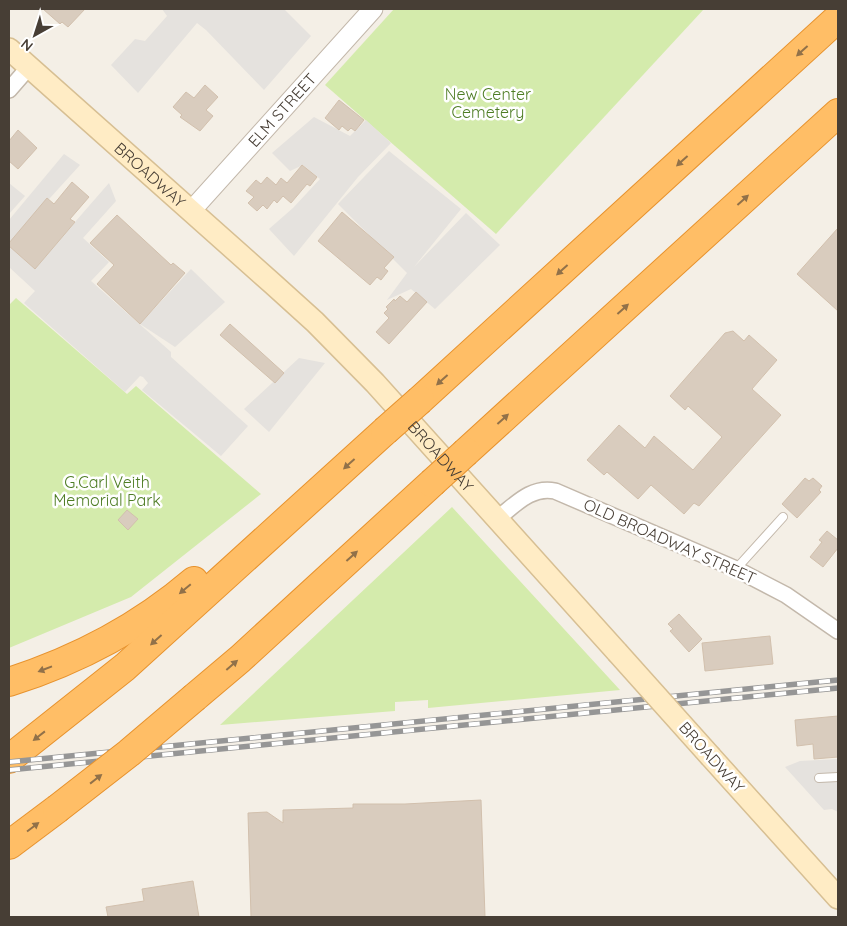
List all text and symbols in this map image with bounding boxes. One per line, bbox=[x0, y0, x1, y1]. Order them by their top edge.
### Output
north arrow bbox=[10, 10, 60, 60]
text: N bbox=[17, 35, 36, 55]
one-way arrow bbox=[797, 45, 809, 57]
street label: ELM STREET bbox=[244, 69, 321, 151]
park label: New Center Cemetery bbox=[445, 84, 531, 122]
street label: BROADWAY bbox=[110, 138, 190, 212]
one-way arrow bbox=[677, 155, 689, 167]
one-way arrow bbox=[736, 194, 748, 206]
one-way arrow bbox=[557, 264, 569, 276]
one-way arrow bbox=[616, 304, 629, 315]
one-way arrow bbox=[437, 374, 449, 386]
one-way arrow bbox=[496, 413, 508, 425]
street label: BROADWAY bbox=[404, 416, 478, 496]
one-way arrow bbox=[344, 458, 356, 470]
park label: G.Carl Veith Memorial Park bbox=[53, 472, 161, 510]
street label: OLD BROADWAY STREET bbox=[581, 494, 760, 588]
one-way arrow bbox=[346, 550, 358, 562]
one-way arrow bbox=[179, 583, 191, 594]
one-way arrow bbox=[149, 634, 162, 645]
one-way arrow bbox=[226, 660, 239, 671]
one-way arrow bbox=[37, 666, 52, 673]
street label: BROADWAY bbox=[675, 717, 749, 797]
one-way arrow bbox=[33, 730, 46, 741]
one-way arrow bbox=[89, 774, 103, 784]
one-way arrow bbox=[26, 822, 40, 832]

